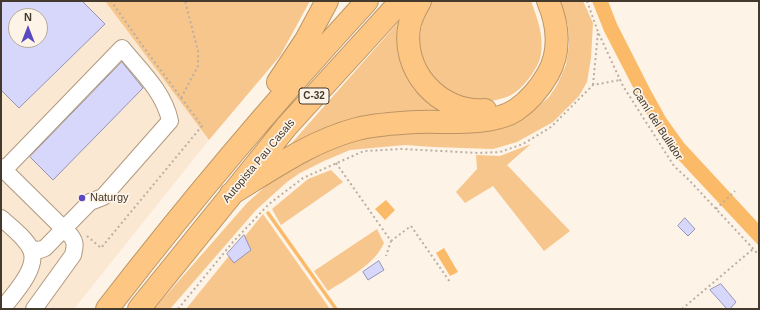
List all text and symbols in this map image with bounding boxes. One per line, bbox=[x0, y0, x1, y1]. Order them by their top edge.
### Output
north arrow bbox=[8, 8, 48, 48]
text: N bbox=[24, 11, 32, 23]
street label: Camí del Bullidor bbox=[629, 85, 685, 163]
road number: C-32 bbox=[299, 88, 329, 104]
street label: Autopista Pau Casals bbox=[220, 116, 298, 206]
place label: Naturgy bbox=[90, 191, 129, 205]
marker: Naturgy bbox=[77, 193, 87, 203]

